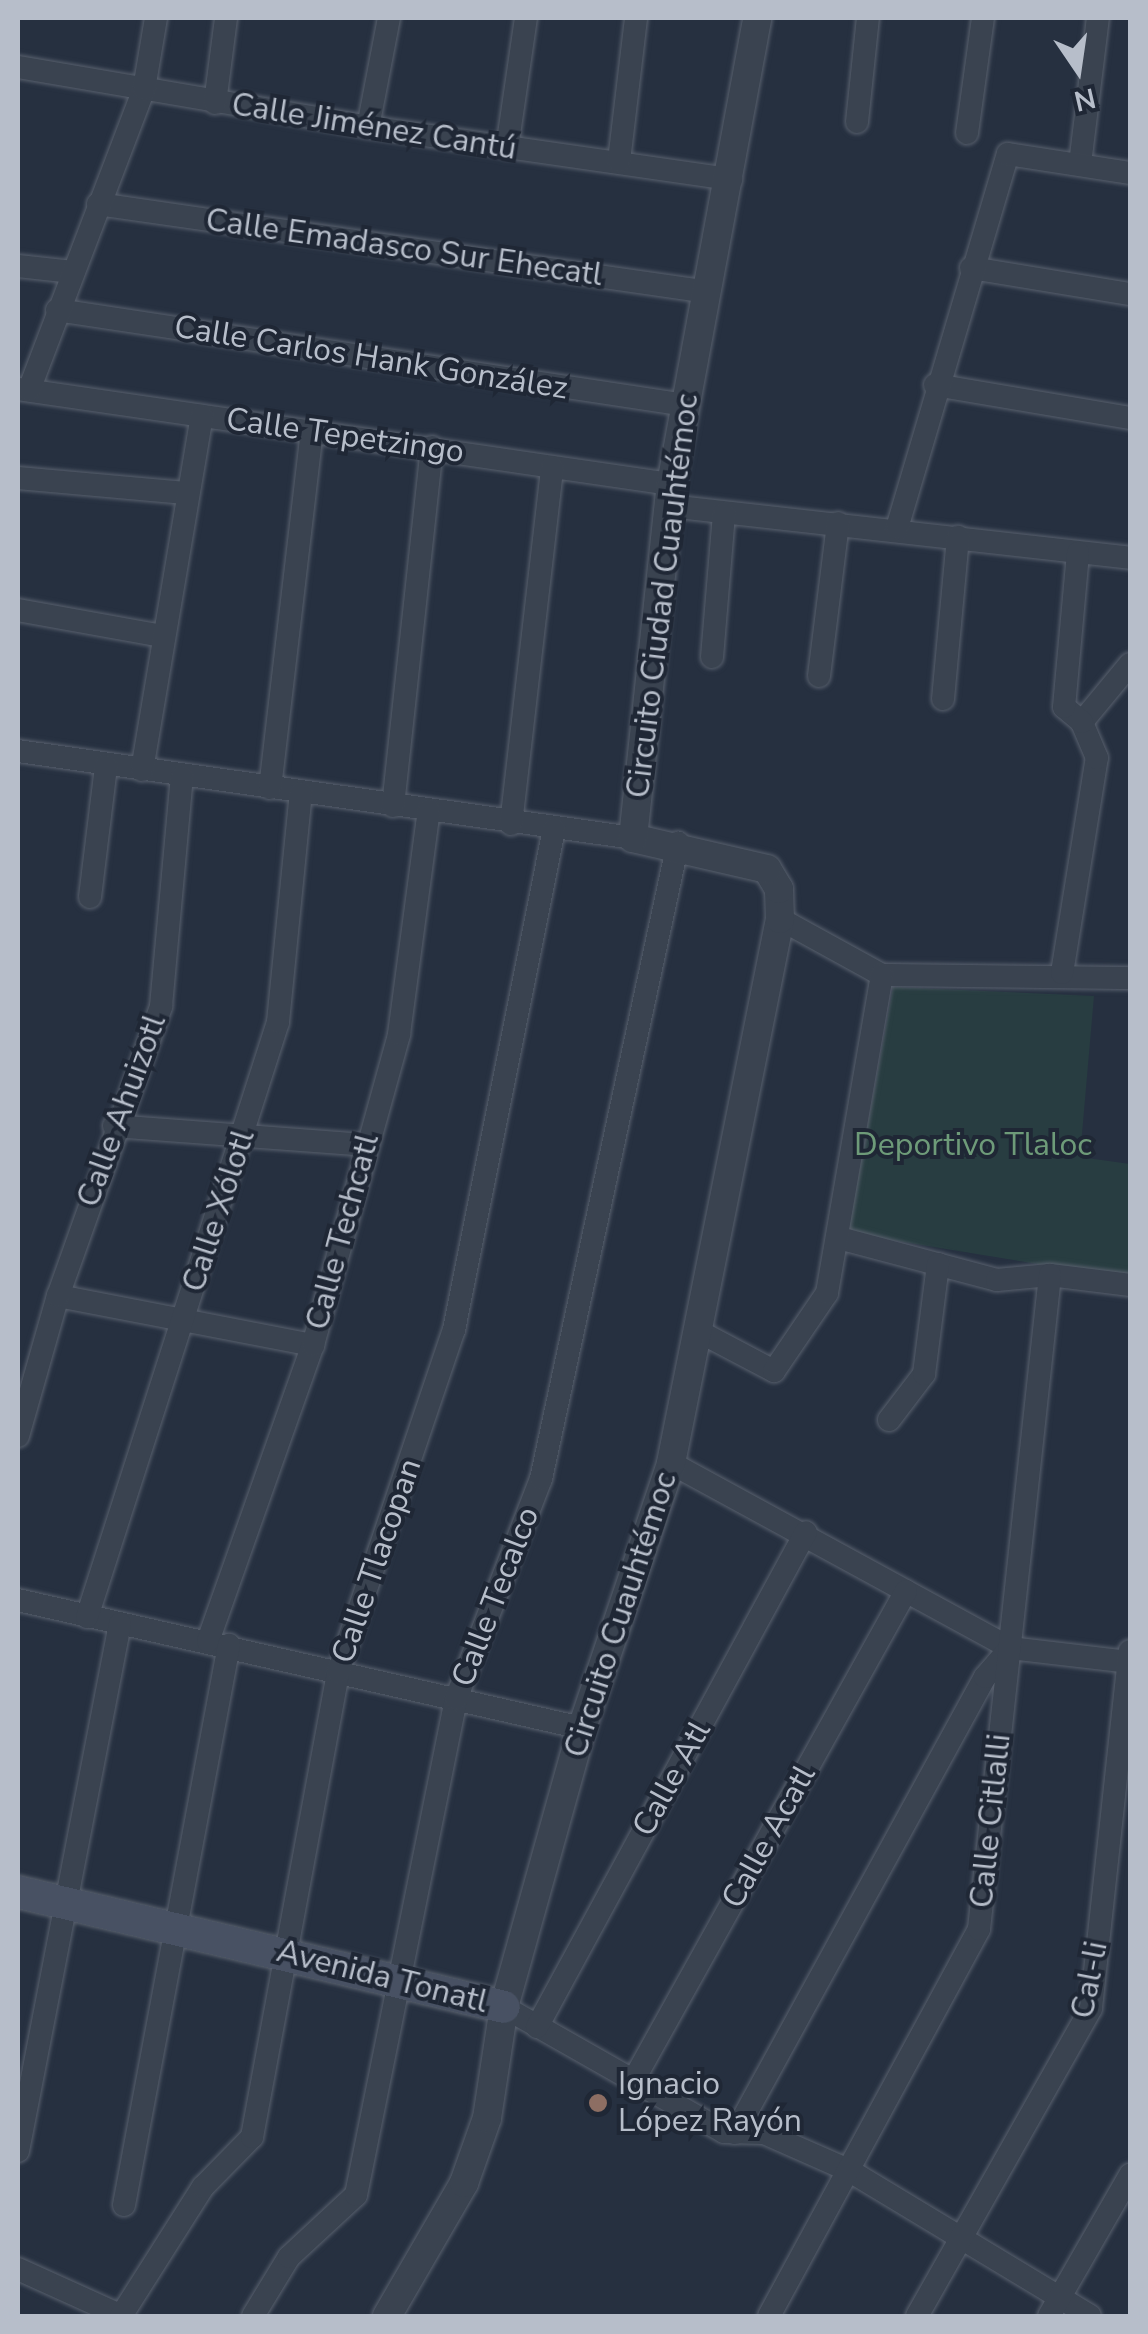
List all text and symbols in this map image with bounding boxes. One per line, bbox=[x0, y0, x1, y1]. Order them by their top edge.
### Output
north arrow bbox=[1028, 20, 1128, 120]
text: N bbox=[1070, 78, 1099, 120]
street label: Calle Jiménez Cantú bbox=[229, 86, 519, 168]
street label: Calle Emadasco Sur Ehecatl bbox=[203, 201, 605, 295]
street label: Calle Carlos Hank González bbox=[172, 308, 570, 408]
street label: Circuito Ciudad Cuauhtémoc bbox=[619, 392, 707, 800]
street label: Calle Tepetzingo bbox=[224, 400, 466, 472]
street label: Calle Ahuizotl bbox=[69, 1010, 175, 1212]
street label: Calle Xólotl bbox=[175, 1125, 263, 1297]
park label: Deportivo Tlaloc bbox=[854, 1126, 1092, 1164]
street label: Calle Techcatl bbox=[298, 1130, 388, 1334]
street label: Calle Tlacopan bbox=[324, 1454, 430, 1668]
street label: Circuito Cuauhtémoc bbox=[557, 1467, 685, 1763]
street label: Calle Tecalco bbox=[444, 1502, 548, 1692]
street label: Calle Atl bbox=[625, 1715, 719, 1843]
street label: Calle Citlalli bbox=[963, 1732, 1019, 1910]
street label: Calle Acatl bbox=[714, 1759, 824, 1915]
street label: Avenida Tonatl bbox=[273, 1932, 491, 2022]
street label: Cal-li bbox=[1064, 1938, 1116, 2022]
place label: Ignacio López Rayón bbox=[618, 2066, 802, 2141]
marker: Ignacio López Rayón bbox=[587, 2092, 609, 2114]

